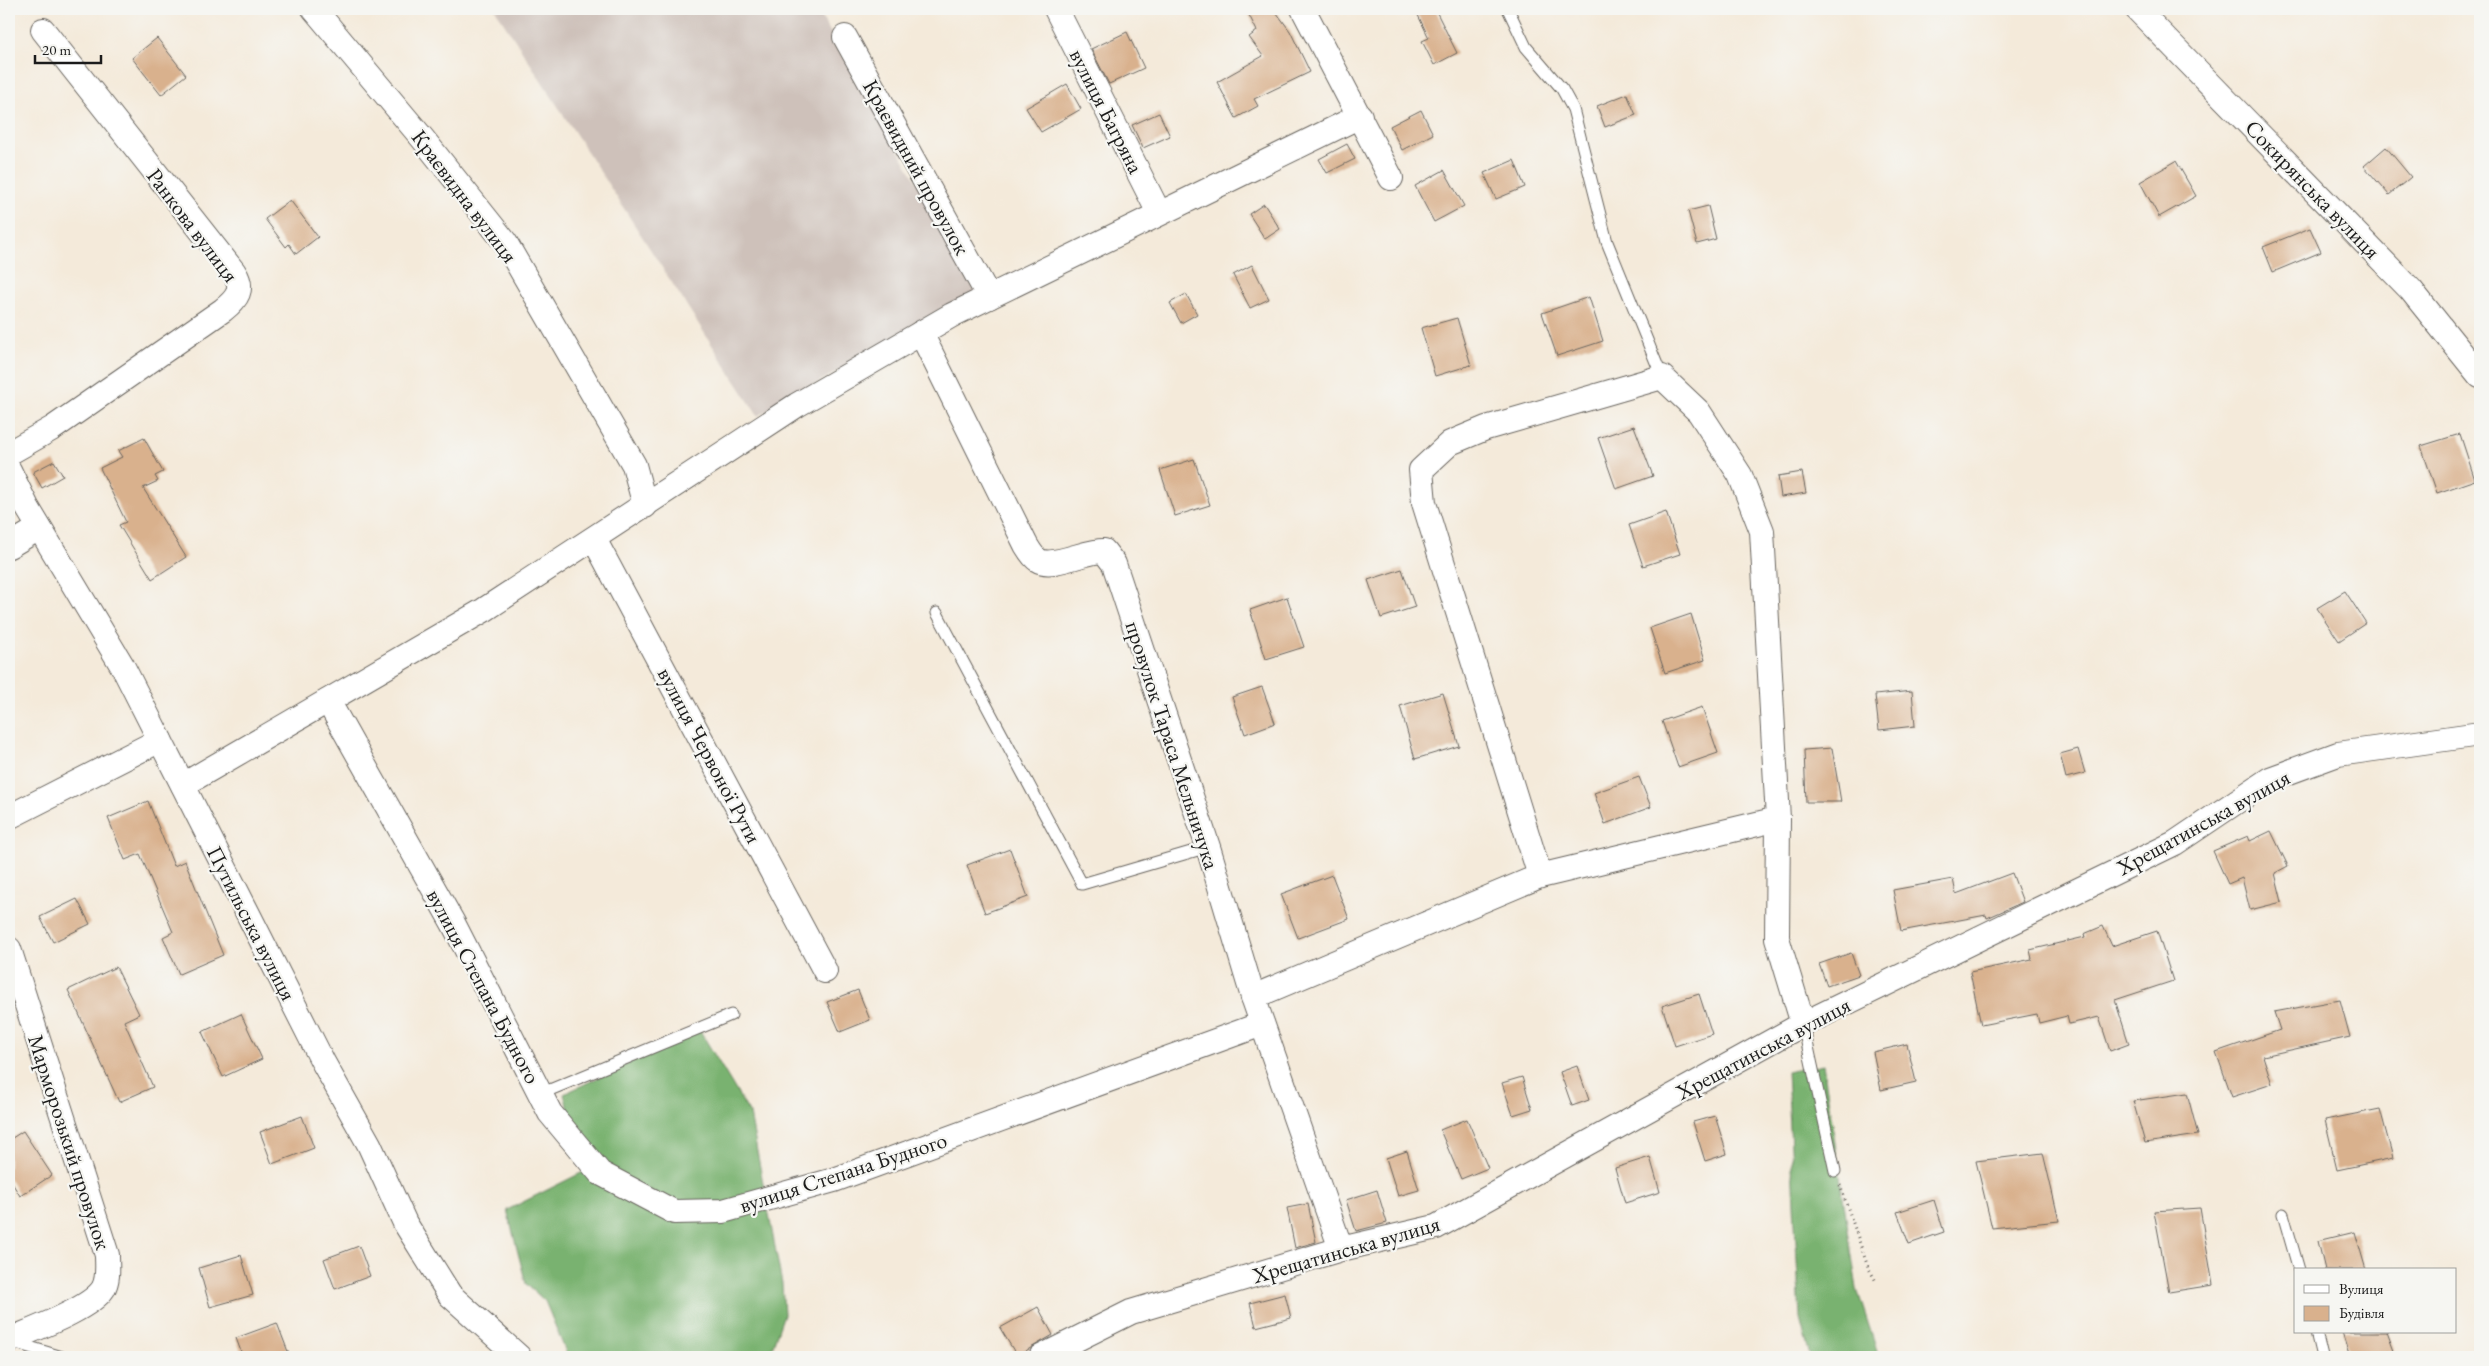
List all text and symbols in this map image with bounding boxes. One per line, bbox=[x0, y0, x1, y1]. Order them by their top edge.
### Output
scale bar bbox=[35, 32, 101, 64]
text: 20 m bbox=[42, 40, 71, 59]
street label: вулиця Багряна bbox=[1063, 44, 1151, 179]
street label: Краєвидний провулок bbox=[856, 74, 977, 261]
street label: Сокирянська вулиця bbox=[2239, 113, 2387, 265]
street label: Краєвидна вулиця bbox=[405, 124, 524, 269]
street label: Ранкова вулиця bbox=[140, 162, 245, 289]
street label: провулок Тараса Мельничука bbox=[1119, 617, 1226, 873]
street label: вулиця Червоної Рути bbox=[651, 662, 768, 849]
street label: Хрещатинська вулиця bbox=[2111, 763, 2295, 883]
street label: Путильська вулиця bbox=[200, 841, 303, 1006]
street label: вулиця Степана Будного bbox=[420, 884, 547, 1089]
street label: Хрещатинська вулиця bbox=[1670, 990, 1856, 1107]
street label: Марморозький провулок bbox=[21, 1031, 118, 1254]
street label: вулиця Степана Будного bbox=[736, 1125, 951, 1220]
street label: Хрещатинська вулиця bbox=[1248, 1209, 1443, 1290]
legend bbox=[2294, 1268, 2456, 1334]
text: Вулиця bbox=[2339, 1279, 2384, 1298]
text: Будівля bbox=[2339, 1303, 2385, 1322]

